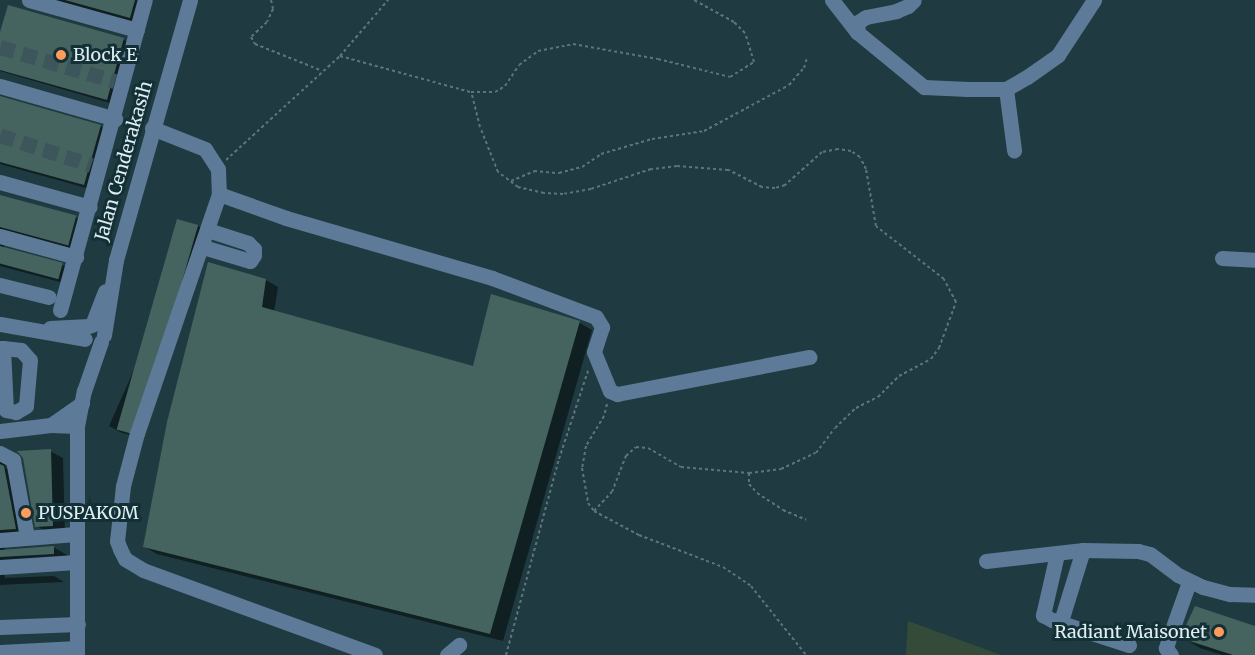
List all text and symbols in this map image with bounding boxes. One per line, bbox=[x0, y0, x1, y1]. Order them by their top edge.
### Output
place label: Block E bbox=[73, 44, 137, 66]
marker: Block E bbox=[54, 48, 68, 62]
street label: Jalan Cenderakasih bbox=[91, 78, 157, 244]
place label: PUSPAKOM bbox=[38, 502, 139, 524]
marker: PUSPAKOM bbox=[19, 506, 33, 520]
place label: Radiant Maisonet bbox=[1054, 621, 1207, 643]
marker: Radiant Maisonet bbox=[1212, 625, 1226, 639]

